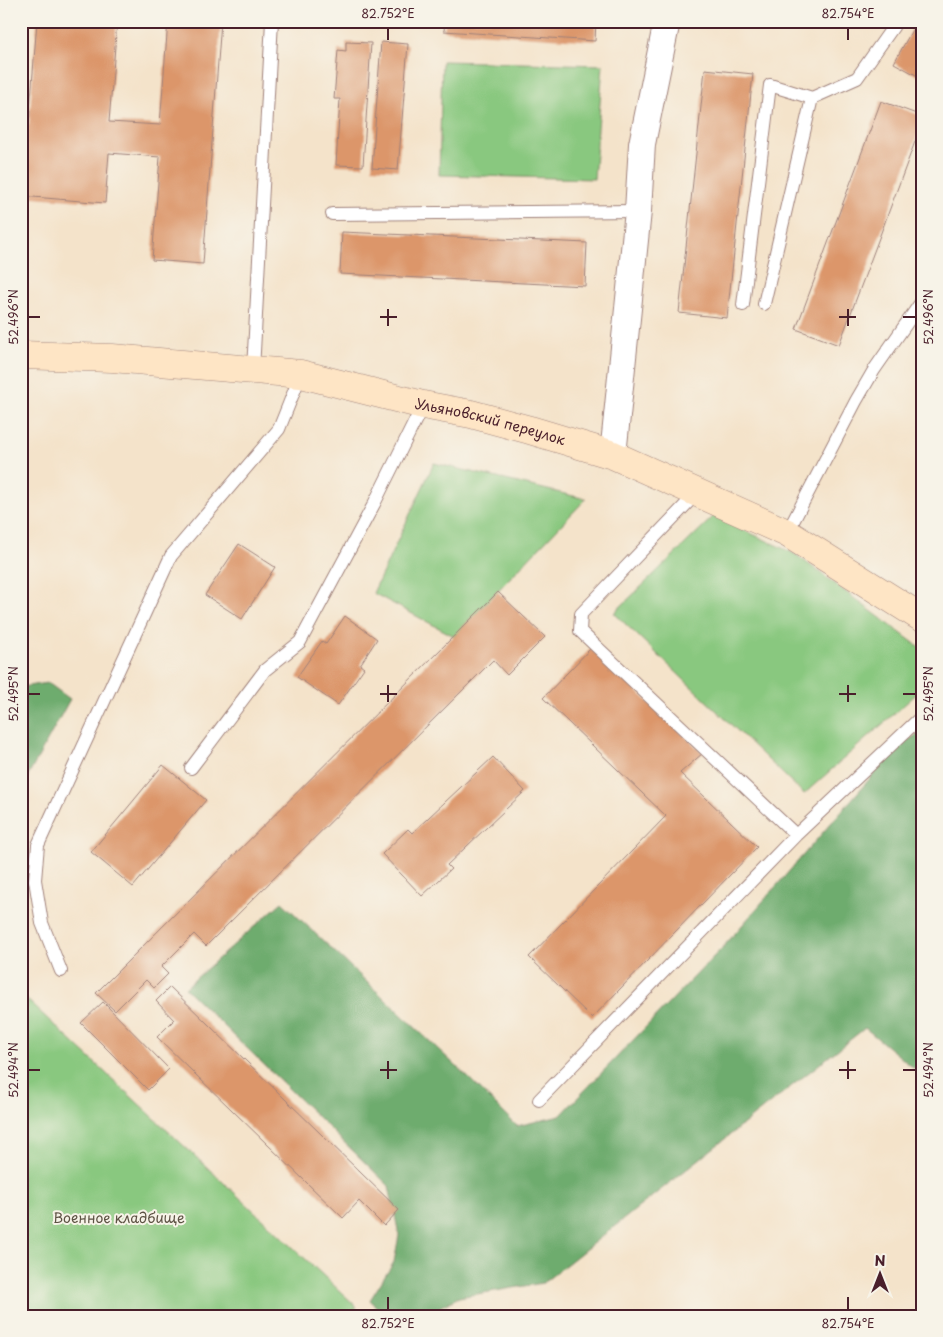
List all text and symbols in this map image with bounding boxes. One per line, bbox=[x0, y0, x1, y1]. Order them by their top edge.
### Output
text: 82.752°E bbox=[361, 4, 415, 22]
text: 82.754°E bbox=[821, 4, 875, 22]
text: 52.496°N bbox=[4, 289, 22, 345]
text: 52.496°N bbox=[919, 289, 937, 345]
street label: Ульяновский переулок bbox=[413, 392, 569, 450]
text: 52.495°N bbox=[4, 666, 22, 722]
text: 52.495°N bbox=[919, 666, 937, 722]
text: 52.494°N bbox=[4, 1042, 22, 1098]
text: 52.494°N bbox=[919, 1042, 937, 1098]
park label: Военное кладбище bbox=[53, 1207, 185, 1228]
north arrow bbox=[856, 1250, 906, 1300]
text: N bbox=[874, 1250, 886, 1271]
text: 82.752°E bbox=[361, 1314, 415, 1332]
text: 82.754°E bbox=[821, 1314, 875, 1332]

